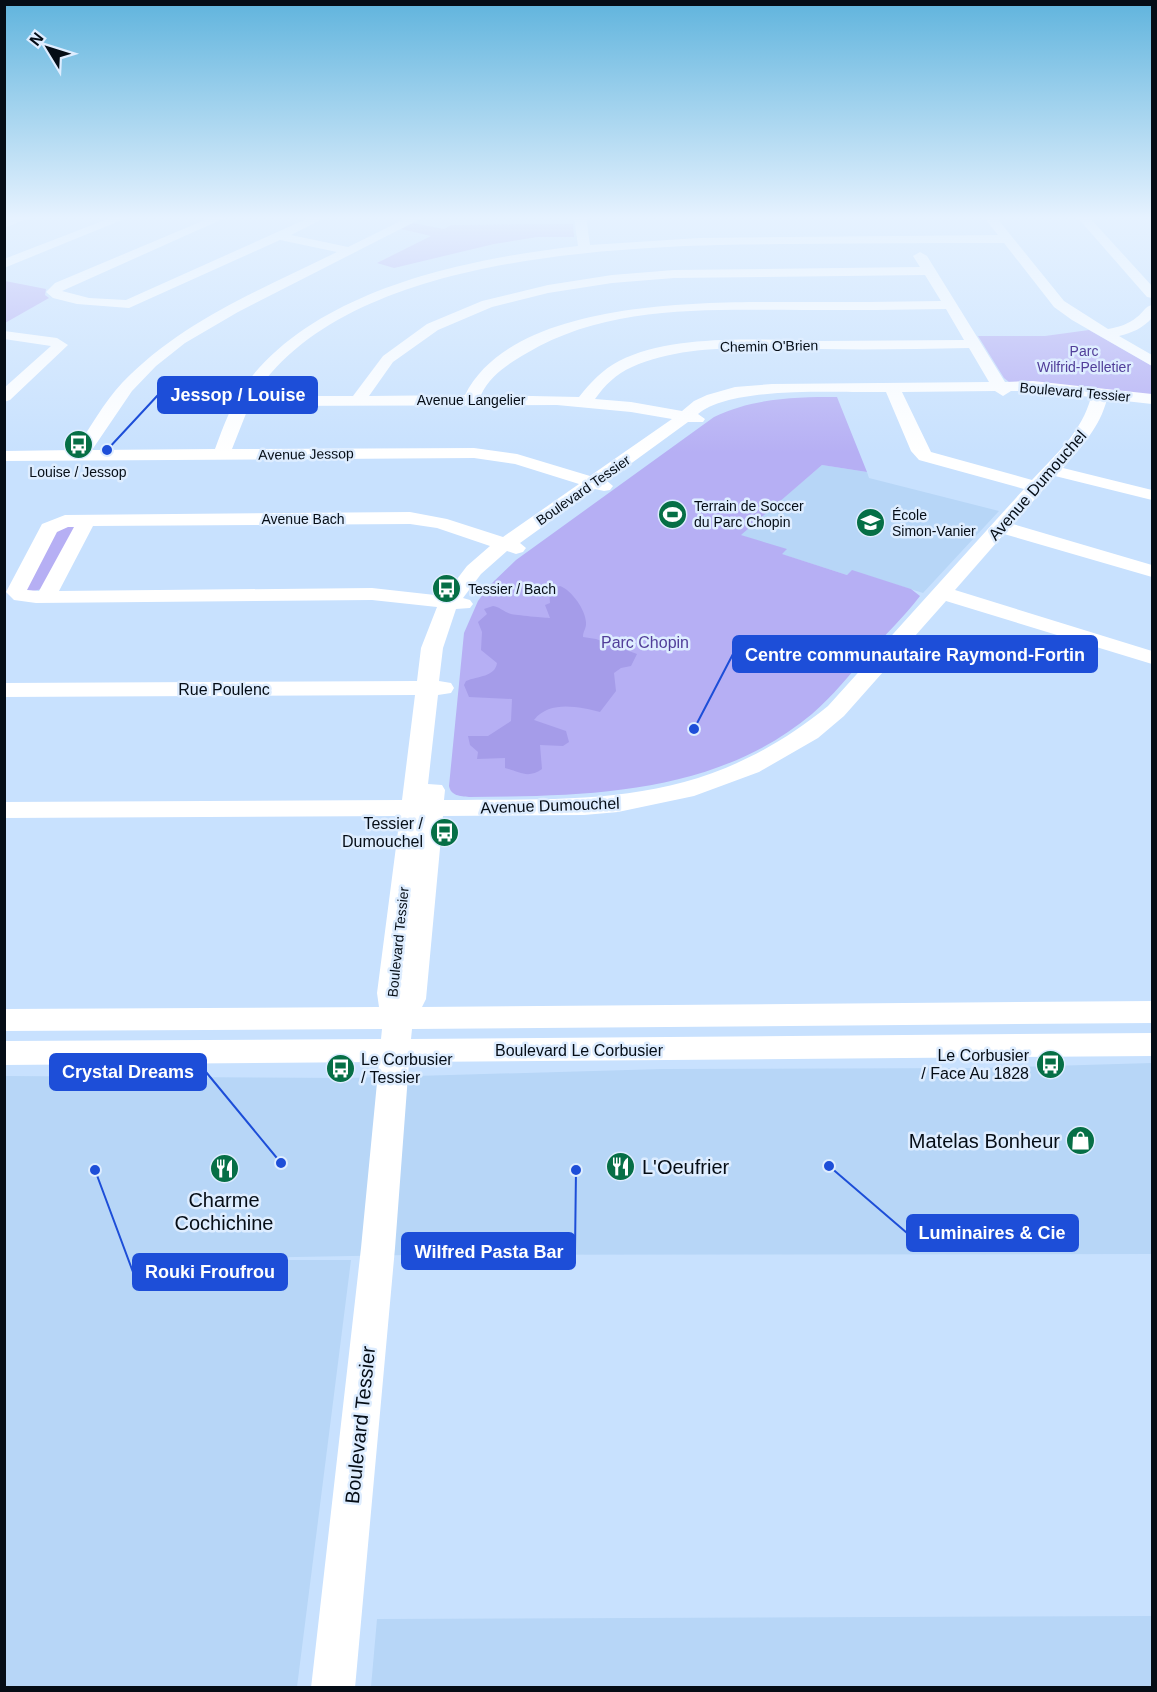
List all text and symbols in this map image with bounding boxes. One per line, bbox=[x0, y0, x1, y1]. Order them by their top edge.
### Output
north arrow bbox=[18, 18, 78, 78]
text: N bbox=[26, 29, 47, 49]
street label: Chemin O'Brien bbox=[720, 337, 818, 355]
park label: Parc Wilfrid-Pelletier bbox=[1037, 343, 1131, 375]
callout: Jessop / Louise bbox=[158, 377, 317, 413]
street label: Boulevard Tessier bbox=[1019, 379, 1131, 405]
text: Jessop / Louise bbox=[170, 385, 306, 405]
street label: Avenue Langelier bbox=[417, 392, 526, 408]
street label: Avenue Dumouchel bbox=[985, 427, 1090, 543]
bus stop icon: Louise / Jessop bbox=[62, 429, 94, 461]
street label: Avenue Jessop bbox=[258, 445, 354, 463]
street label: Boulevard Tessier bbox=[533, 451, 633, 528]
place label: Louise / Jessop bbox=[29, 464, 127, 480]
sports icon: Terrain de Soccer du Parc Chopin bbox=[657, 498, 689, 530]
place label: Terrain de Soccer du Parc Chopin bbox=[694, 498, 804, 530]
school or university icon: École Simon-Vanier bbox=[855, 507, 887, 539]
place label: École Simon-Vanier bbox=[892, 507, 976, 539]
street label: Avenue Bach bbox=[261, 511, 345, 527]
bus stop icon: Tessier / Bach bbox=[431, 573, 463, 605]
place label: Tessier / Bach bbox=[468, 581, 556, 597]
park label: Parc Chopin bbox=[601, 634, 689, 651]
callout: Centre communautaire Raymond-Fortin bbox=[733, 636, 1097, 672]
text: Centre communautaire Raymond-Fortin bbox=[745, 645, 1085, 665]
street label: Rue Poulenc bbox=[178, 681, 270, 698]
street label: Avenue Dumouchel bbox=[480, 795, 620, 816]
place label: Tessier / Dumouchel bbox=[342, 815, 424, 850]
bus stop icon: Tessier / Dumouchel bbox=[428, 816, 460, 848]
street label: Boulevard Tessier bbox=[384, 886, 412, 998]
street label: Boulevard Le Corbusier bbox=[495, 1042, 664, 1059]
place label: Le Corbusier / Face Au 1828 bbox=[921, 1047, 1030, 1082]
bus stop icon: Le Corbusier / Face Au 1828 bbox=[1034, 1048, 1066, 1080]
place label: Le Corbusier / Tessier bbox=[361, 1051, 453, 1086]
bus stop icon: Le Corbusier / Tessier bbox=[324, 1052, 356, 1084]
callout: Crystal Dreams bbox=[50, 1054, 206, 1090]
text: Crystal Dreams bbox=[62, 1062, 194, 1082]
shop icon: Matelas Bonheur bbox=[1065, 1125, 1097, 1157]
place label: Matelas Bonheur bbox=[909, 1130, 1060, 1152]
restaurant icon: L'Oeufrier bbox=[605, 1151, 637, 1183]
restaurant icon: Charme Cochichine bbox=[208, 1153, 240, 1185]
place label: L'Oeufrier bbox=[642, 1156, 730, 1178]
place label: Charme Cochichine bbox=[175, 1189, 273, 1234]
callout: Luminaires & Cie bbox=[907, 1215, 1078, 1251]
text: Luminaires & Cie bbox=[918, 1223, 1066, 1243]
callout: Wilfred Pasta Bar bbox=[402, 1233, 575, 1269]
text: Wilfred Pasta Bar bbox=[415, 1242, 563, 1262]
callout: Rouki Froufrou bbox=[133, 1254, 287, 1290]
text: Rouki Froufrou bbox=[145, 1262, 275, 1282]
street label: Boulevard Tessier bbox=[341, 1345, 379, 1505]

